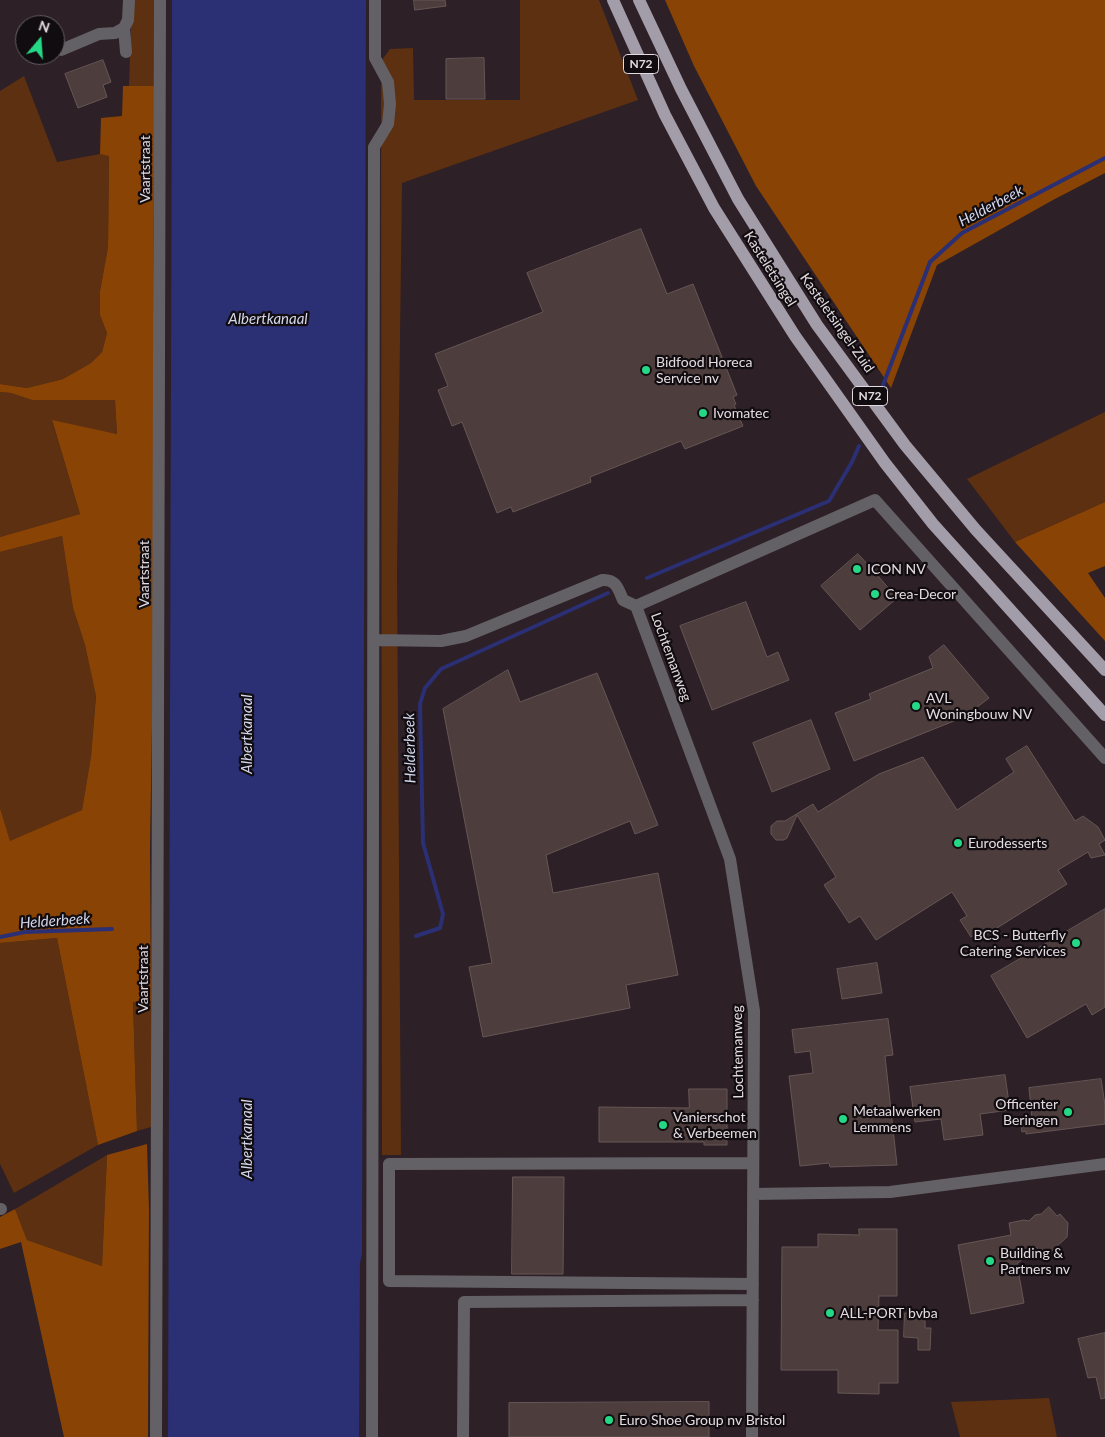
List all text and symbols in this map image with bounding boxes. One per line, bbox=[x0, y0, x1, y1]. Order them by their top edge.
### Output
north arrow bbox=[15, 15, 65, 65]
text: N bbox=[37, 16, 52, 36]
road number: N72 bbox=[624, 54, 658, 74]
street label: Vaartstraat bbox=[137, 135, 153, 203]
water label: Helderbeek bbox=[956, 181, 1026, 231]
street label: Kasteletsingel bbox=[740, 228, 800, 310]
street label: Kasteletsingel-Zuid bbox=[796, 270, 878, 376]
water label: Albertkanaal bbox=[228, 310, 308, 328]
place label: Bidfood Horeca Service nv bbox=[656, 354, 752, 387]
marker: Bidfood Horeca Service nv bbox=[640, 364, 652, 376]
road number: N72 bbox=[852, 386, 888, 406]
place label: Ivomatec bbox=[713, 405, 769, 421]
marker: Ivomatec bbox=[697, 407, 709, 419]
street label: Vaartstraat bbox=[136, 540, 152, 608]
place label: ICON NV bbox=[867, 561, 926, 577]
marker: ICON NV bbox=[851, 563, 863, 575]
place label: Crea-Decor bbox=[885, 586, 956, 602]
marker: Crea-Decor bbox=[869, 588, 881, 600]
street label: Lochtemanweg bbox=[647, 610, 695, 704]
place label: AVL Woningbouw NV bbox=[926, 690, 1032, 722]
water label: Albertkanaal bbox=[238, 694, 256, 774]
marker: AVL Woningbouw NV bbox=[910, 700, 922, 712]
water label: Helderbeek bbox=[400, 713, 420, 783]
place label: Eurodesserts bbox=[968, 835, 1047, 851]
marker: Eurodesserts bbox=[952, 837, 964, 849]
water label: Helderbeek bbox=[19, 910, 91, 932]
place label: BCS - Butterfly Catering Services bbox=[960, 927, 1066, 960]
marker: BCS - Butterfly Catering Services bbox=[1070, 937, 1082, 949]
street label: Vaartstraat bbox=[135, 945, 151, 1013]
street label: Lochtemanweg bbox=[729, 1005, 747, 1099]
place label: Officenter Beringen bbox=[995, 1096, 1058, 1128]
water label: Albertkanaal bbox=[238, 1099, 256, 1179]
place label: Metaalwerken Lemmens bbox=[853, 1103, 941, 1136]
marker: Officenter Beringen bbox=[1062, 1106, 1074, 1118]
place label: Vanierschot & Verbeemen bbox=[673, 1109, 757, 1142]
marker: Metaalwerken Lemmens bbox=[837, 1113, 849, 1125]
marker: Vanierschot & Verbeemen bbox=[657, 1119, 669, 1131]
place label: Building & Partners nv bbox=[1000, 1245, 1070, 1278]
marker: Building & Partners nv bbox=[984, 1255, 996, 1267]
place label: ALL-PORT bvba bbox=[840, 1305, 938, 1321]
marker: ALL-PORT bvba bbox=[824, 1307, 836, 1319]
place label: Euro Shoe Group nv Bristol bbox=[619, 1412, 785, 1428]
marker: Euro Shoe Group nv Bristol bbox=[603, 1414, 615, 1426]

